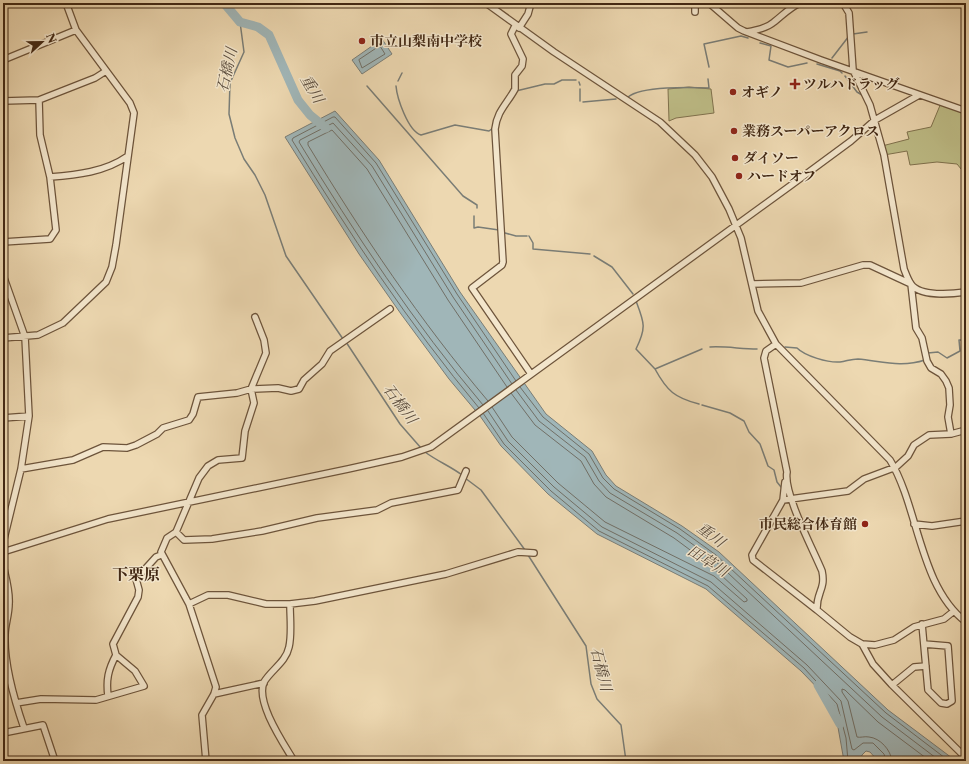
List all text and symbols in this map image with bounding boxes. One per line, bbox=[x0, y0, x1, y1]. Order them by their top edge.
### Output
north arrow bbox=[22, 22, 62, 62]
text: N bbox=[43, 31, 60, 46]
place label: 市立山梨南中学校 bbox=[370, 32, 482, 50]
marker: 市立山梨南中学校 bbox=[357, 36, 367, 46]
water label: 石橋川 bbox=[212, 44, 241, 94]
water label: 重川 bbox=[297, 71, 329, 108]
place label: ツルハドラッグ bbox=[803, 75, 899, 93]
marker: ツルハドラッグ bbox=[790, 79, 800, 89]
place label: オギノ bbox=[741, 83, 783, 101]
marker: オギノ bbox=[728, 87, 738, 97]
place label: 業務スーパーアクロス bbox=[742, 122, 879, 140]
marker: 業務スーパーアクロス bbox=[729, 126, 739, 136]
place label: ダイソー bbox=[743, 149, 799, 167]
marker: ダイソー bbox=[730, 153, 740, 163]
place label: ハードオフ bbox=[747, 167, 816, 185]
marker: ハードオフ bbox=[734, 171, 744, 181]
water label: 石橋川 bbox=[379, 380, 423, 429]
place label: 市民総合体育館 bbox=[759, 515, 857, 533]
water label: 重川 bbox=[694, 518, 731, 552]
marker: 市民総合体育館 bbox=[860, 519, 870, 529]
water label: 田草川 bbox=[684, 541, 734, 582]
district label: 下栗原 bbox=[112, 564, 160, 584]
water label: 石橋川 bbox=[587, 645, 617, 695]

